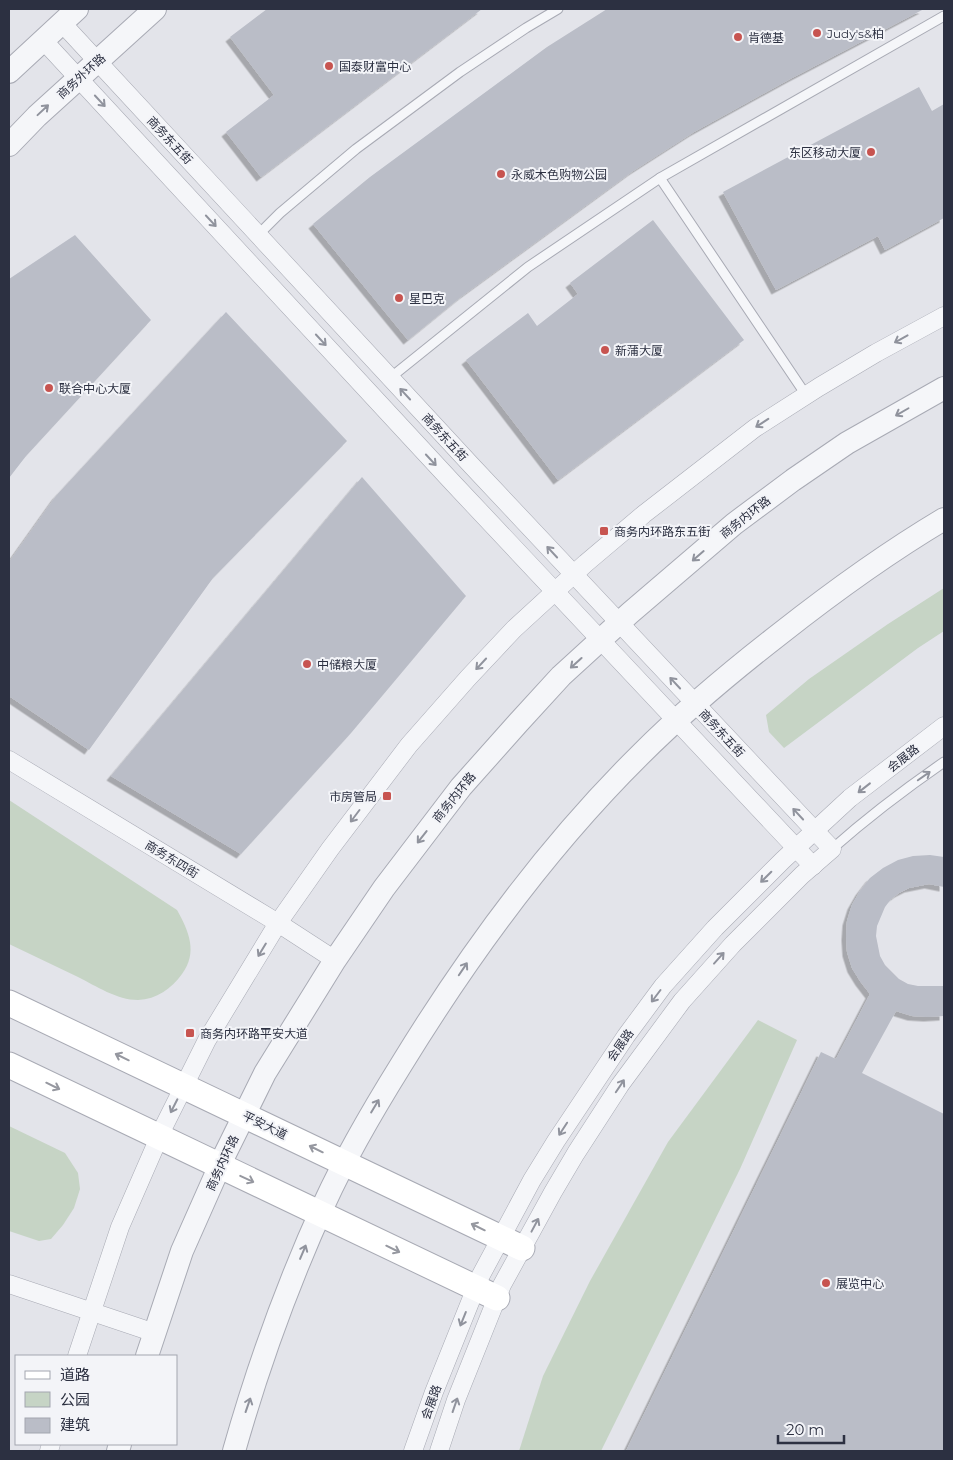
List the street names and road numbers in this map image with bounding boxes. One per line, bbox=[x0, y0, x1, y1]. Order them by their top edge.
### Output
street label: 商务外环路 bbox=[54, 50, 108, 102]
street label: 商务东五街 bbox=[144, 113, 196, 167]
street label: 商务东五街 bbox=[419, 410, 471, 464]
street label: 商务内环路 bbox=[717, 493, 773, 541]
street label: 商务东五街 bbox=[696, 706, 748, 760]
street label: 会展路 bbox=[884, 741, 922, 775]
street label: 商务内环路 bbox=[429, 769, 479, 825]
street label: 商务东四街 bbox=[142, 837, 202, 881]
street label: 会展路 bbox=[604, 1026, 636, 1064]
street label: 平安大道 bbox=[240, 1108, 290, 1142]
street label: 商务内环路 bbox=[203, 1133, 241, 1193]
street label: 会展路 bbox=[418, 1383, 444, 1421]

